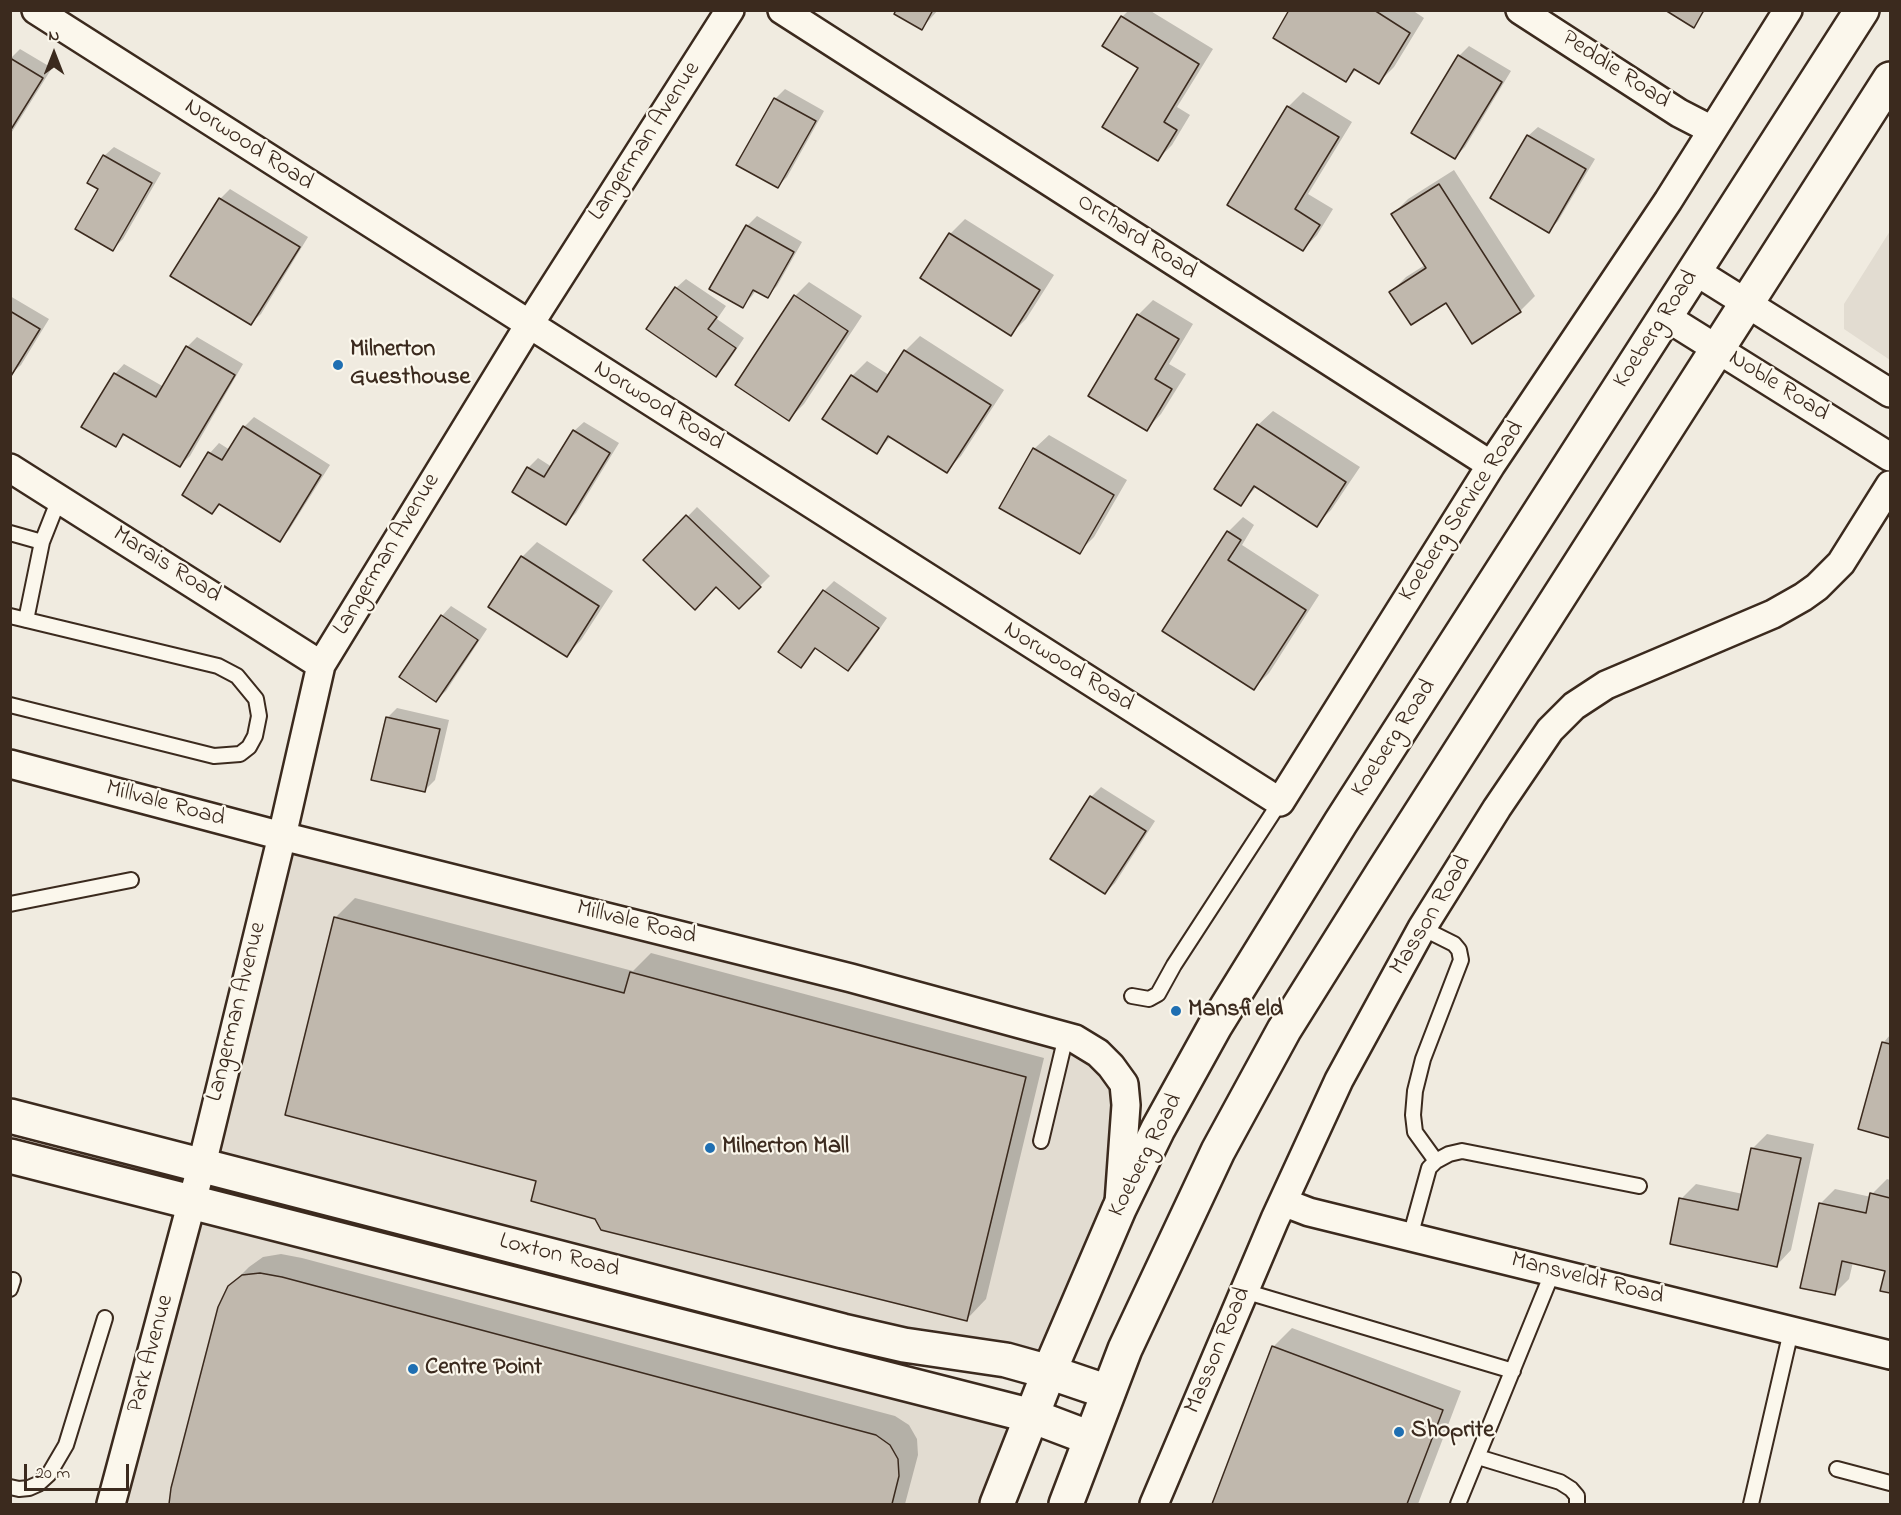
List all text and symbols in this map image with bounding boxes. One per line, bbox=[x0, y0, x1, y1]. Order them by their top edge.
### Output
north arrow bbox=[24, 24, 84, 84]
text: N bbox=[49, 24, 59, 48]
street label: Peddie Road bbox=[1555, 25, 1675, 117]
street label: Langerman Avenue bbox=[584, 57, 708, 227]
street label: Norwood Road bbox=[178, 94, 318, 198]
street label: Orchard Road bbox=[1071, 189, 1201, 287]
street label: Koeberg Road bbox=[1608, 266, 1706, 394]
place label: Milnerton Guesthouse bbox=[350, 337, 470, 393]
street label: Noble Road bbox=[1722, 345, 1834, 429]
street label: Norwood Road bbox=[587, 356, 729, 458]
marker: Milnerton Guesthouse bbox=[331, 358, 345, 372]
street label: Koeberg Service Road bbox=[1394, 416, 1532, 608]
street label: Langerman Avenue bbox=[328, 469, 448, 641]
street label: Marais Road bbox=[106, 521, 226, 611]
street label: Norwood Road bbox=[997, 617, 1139, 719]
street label: Koeberg Road bbox=[1346, 675, 1444, 803]
street label: Millvale Road bbox=[102, 775, 228, 835]
street label: Masson Road bbox=[1385, 851, 1479, 981]
street label: Millvale Road bbox=[573, 895, 699, 953]
street label: Langerman Avenue bbox=[202, 919, 274, 1105]
place label: Mansfield bbox=[1188, 997, 1283, 1025]
marker: Mansfield bbox=[1169, 1004, 1183, 1018]
street label: Koeberg Road bbox=[1104, 1089, 1190, 1223]
place label: Milnerton Mall bbox=[722, 1134, 849, 1162]
marker: Milnerton Mall bbox=[703, 1141, 717, 1155]
street label: Loxton Road bbox=[496, 1228, 622, 1286]
street label: Mansveldt Road bbox=[1508, 1247, 1666, 1313]
street label: Masson Road bbox=[1179, 1283, 1259, 1419]
street label: Park Avenue bbox=[122, 1292, 182, 1416]
place label: Centre Point bbox=[425, 1355, 542, 1383]
marker: Centre Point bbox=[406, 1362, 420, 1376]
place label: Shoprite bbox=[1411, 1418, 1494, 1446]
marker: Shoprite bbox=[1392, 1425, 1406, 1439]
scale bar bbox=[27, 1452, 132, 1490]
text: 20 m bbox=[35, 1461, 70, 1487]

